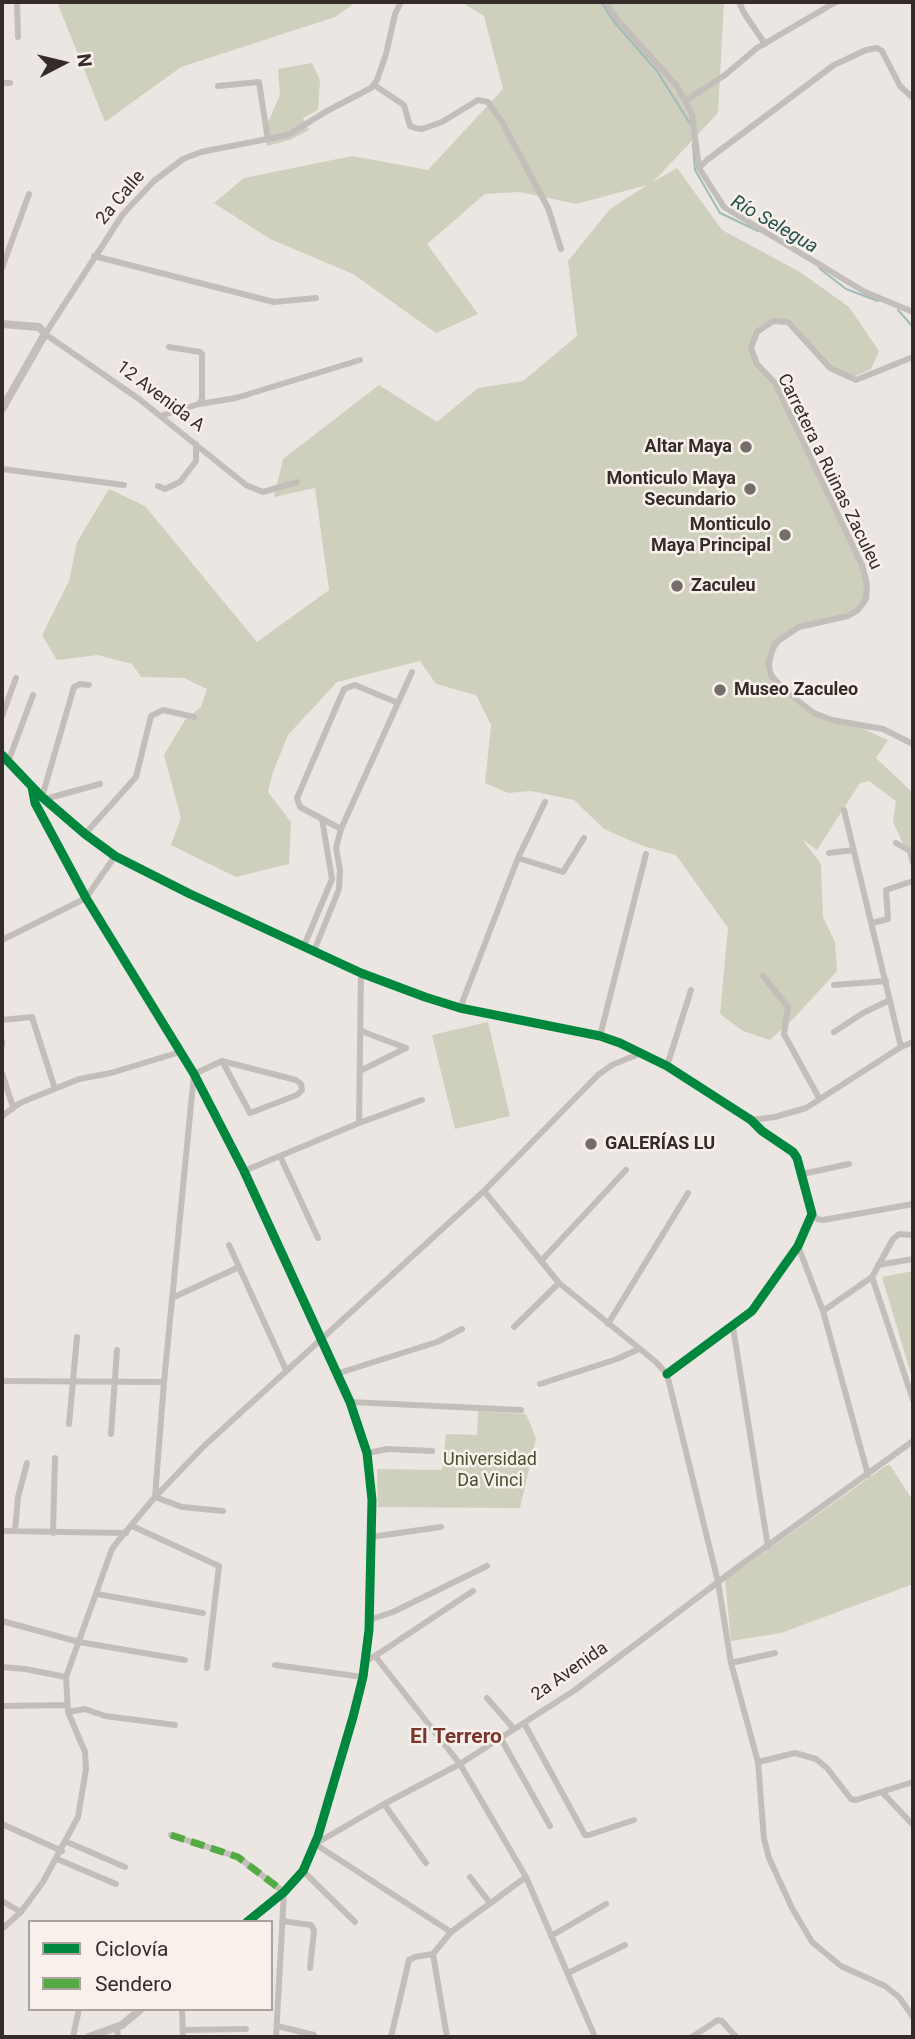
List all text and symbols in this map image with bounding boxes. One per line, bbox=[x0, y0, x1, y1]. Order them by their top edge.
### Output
north arrow bbox=[28, 28, 98, 98]
text: N bbox=[72, 52, 97, 68]
street label: 2a Calle bbox=[92, 166, 150, 230]
water label: Río Selegua bbox=[726, 191, 822, 259]
street label: 12 Avenida A bbox=[112, 357, 208, 437]
street label: Carretera a Ruinas Zaculeu bbox=[772, 370, 886, 574]
place label: Altar Maya bbox=[645, 436, 732, 458]
marker: Altar Maya bbox=[738, 439, 754, 455]
place label: Monticulo Maya Secundario bbox=[606, 468, 736, 510]
marker: Monticulo Maya Secundario bbox=[742, 481, 758, 497]
place label: Monticulo Maya Principal bbox=[651, 514, 771, 556]
marker: Monticulo Maya Principal bbox=[777, 527, 793, 543]
place label: Zaculeu bbox=[691, 575, 756, 597]
marker: Zaculeu bbox=[669, 578, 685, 594]
place label: Museo Zaculeo bbox=[734, 679, 858, 701]
marker: Museo Zaculeo bbox=[712, 682, 728, 698]
place label: GALERÍAS LU bbox=[605, 1133, 715, 1155]
marker: GALERÍAS LU bbox=[583, 1136, 599, 1152]
park label: Universidad Da Vinci bbox=[443, 1449, 537, 1492]
street label: 2a Avenida bbox=[528, 1638, 612, 1706]
district label: El Terrero bbox=[410, 1725, 502, 1751]
legend bbox=[28, 1920, 273, 2011]
text: Ciclovía bbox=[95, 1937, 169, 1961]
text: Sendero bbox=[95, 1972, 172, 1996]

